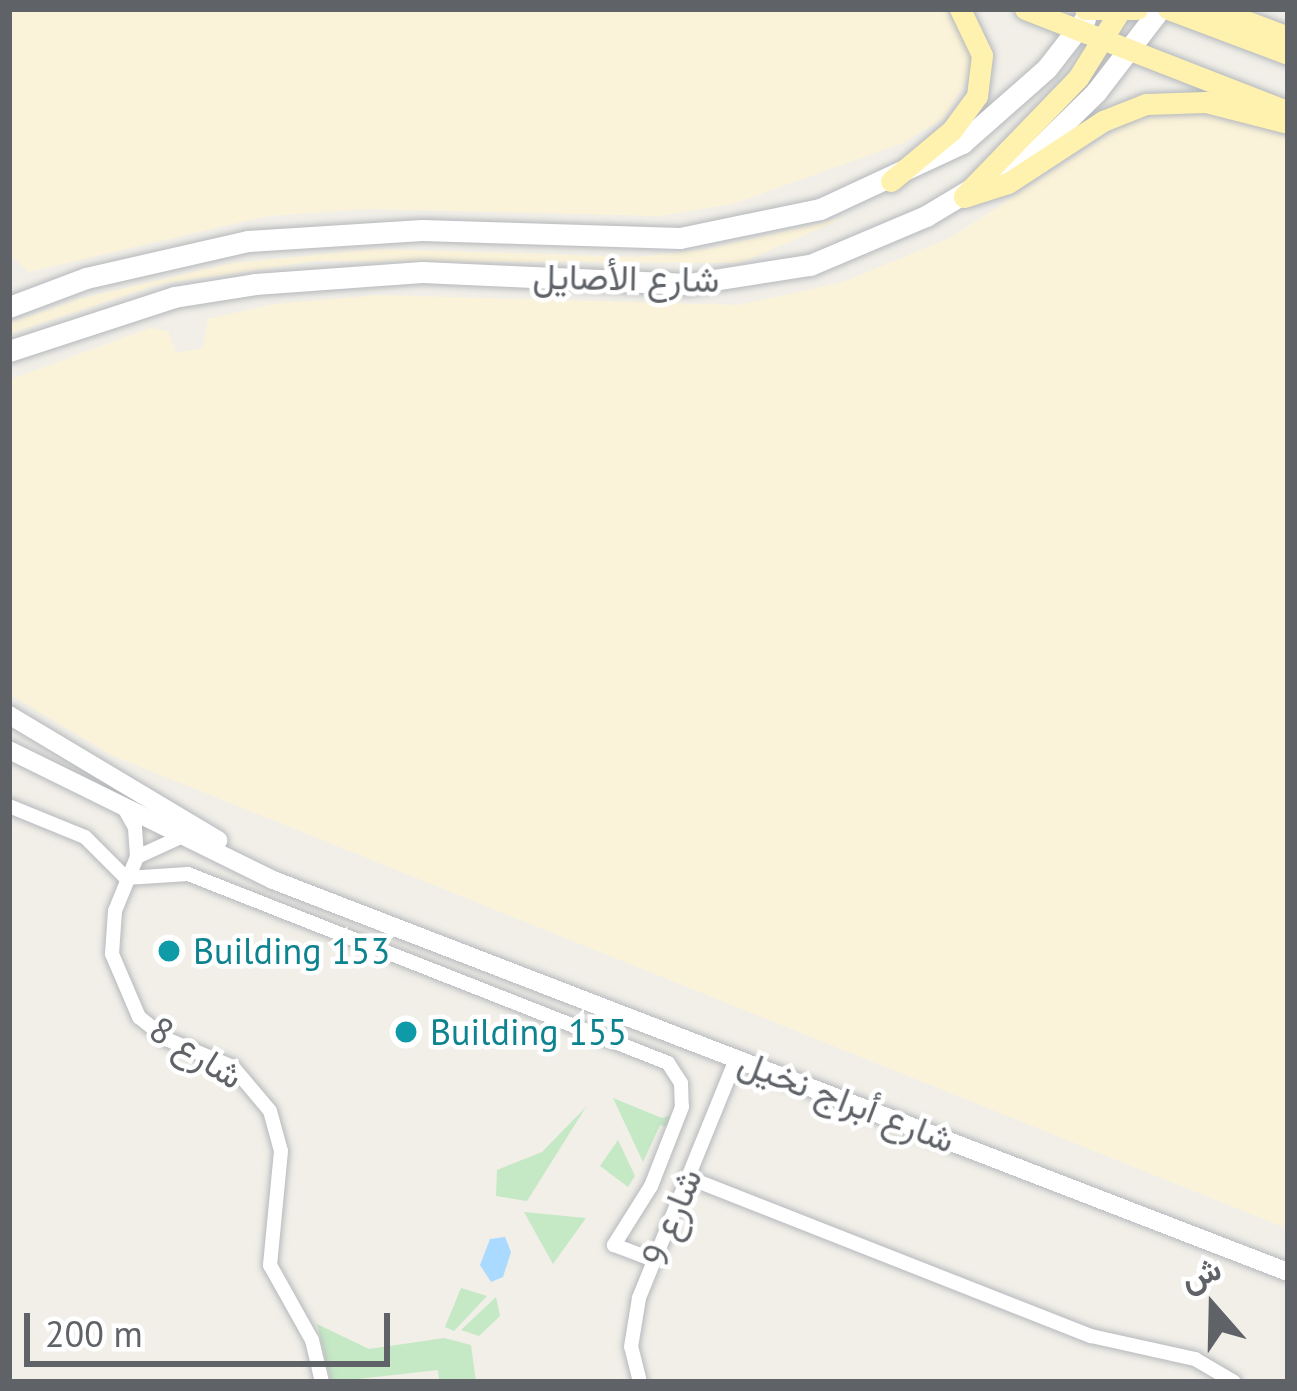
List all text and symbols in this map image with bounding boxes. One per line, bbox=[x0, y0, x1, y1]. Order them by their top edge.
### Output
street label: شارع الأصايل bbox=[532, 254, 720, 300]
place label: Building 153 bbox=[193, 929, 390, 973]
marker: Building 153 bbox=[156, 938, 182, 964]
street label: شارع 8 bbox=[142, 1007, 252, 1097]
place label: Building 155 bbox=[430, 1010, 627, 1054]
marker: Building 155 bbox=[393, 1019, 419, 1045]
street label: شارع أبراج نخيل bbox=[733, 1039, 961, 1161]
street label: شارع 9 bbox=[632, 1162, 710, 1272]
text: ش bbox=[1175, 1246, 1227, 1300]
north arrow bbox=[1153, 1247, 1273, 1367]
scale bar bbox=[30, 1289, 396, 1363]
text: 200 m bbox=[45, 1310, 143, 1357]

